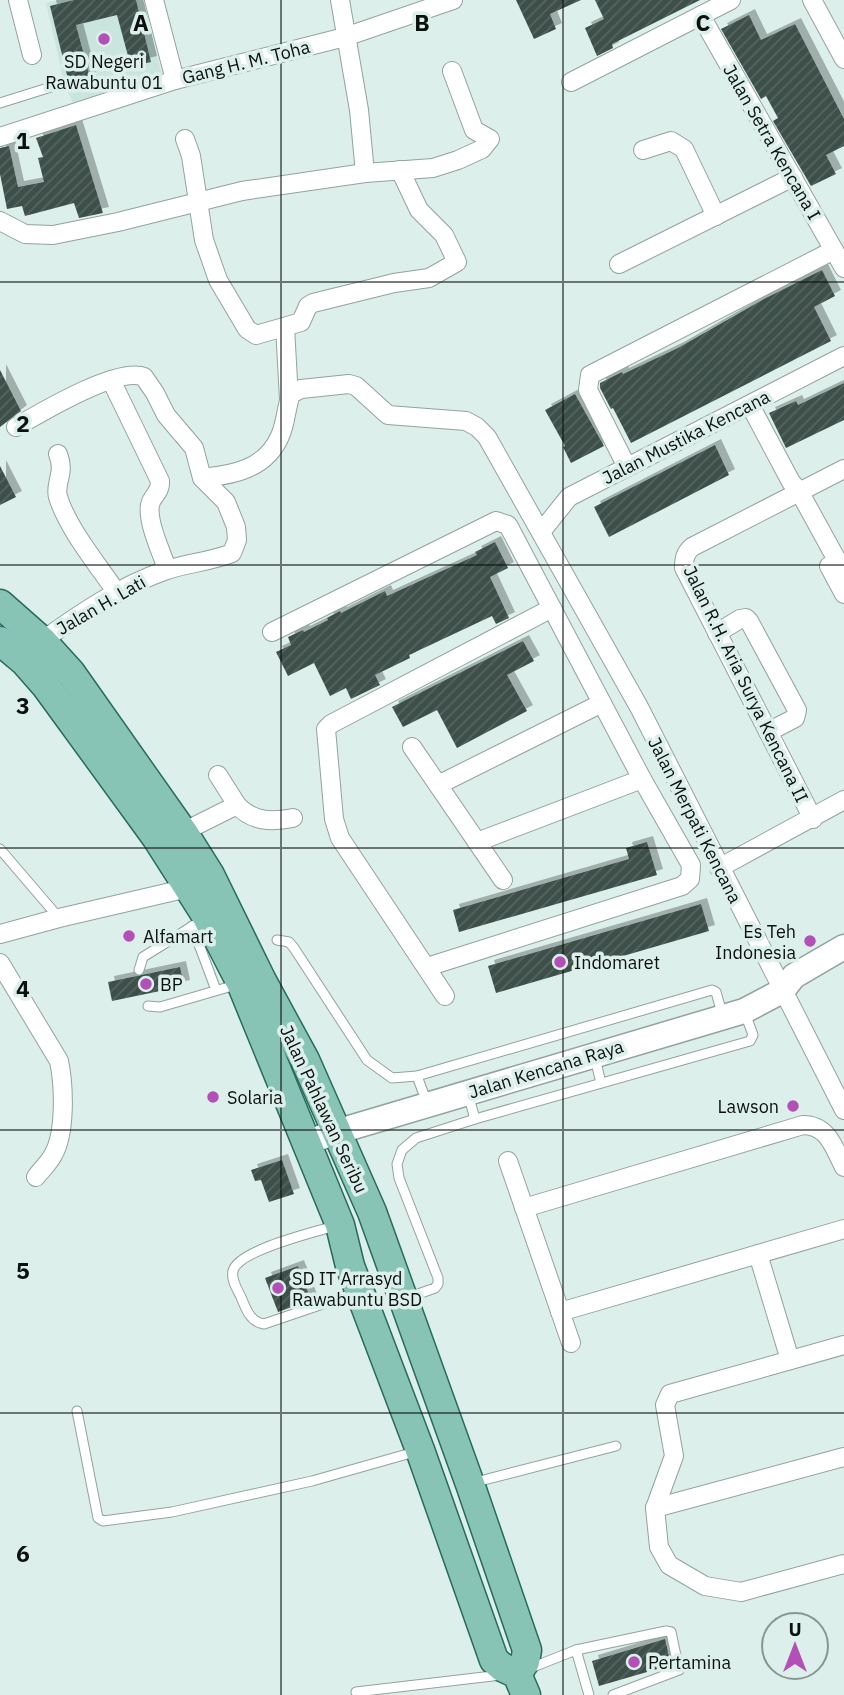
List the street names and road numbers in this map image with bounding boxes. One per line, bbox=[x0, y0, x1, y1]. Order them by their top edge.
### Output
street label: Gang H. M. Toha bbox=[180, 35, 313, 89]
street label: Jalan Setra Kencana I bbox=[718, 60, 826, 224]
street label: Jalan Mustika Kencana bbox=[598, 385, 774, 489]
street label: Jalan R.H. Aria Surya Kencana II bbox=[678, 562, 814, 806]
street label: Jalan H. Lati bbox=[52, 570, 150, 640]
street label: Jalan Merpati Kencana bbox=[643, 733, 747, 907]
street label: Jalan Pahlawan Seribu bbox=[275, 1021, 373, 1197]
street label: Jalan Kencana Raya bbox=[466, 1034, 627, 1104]

